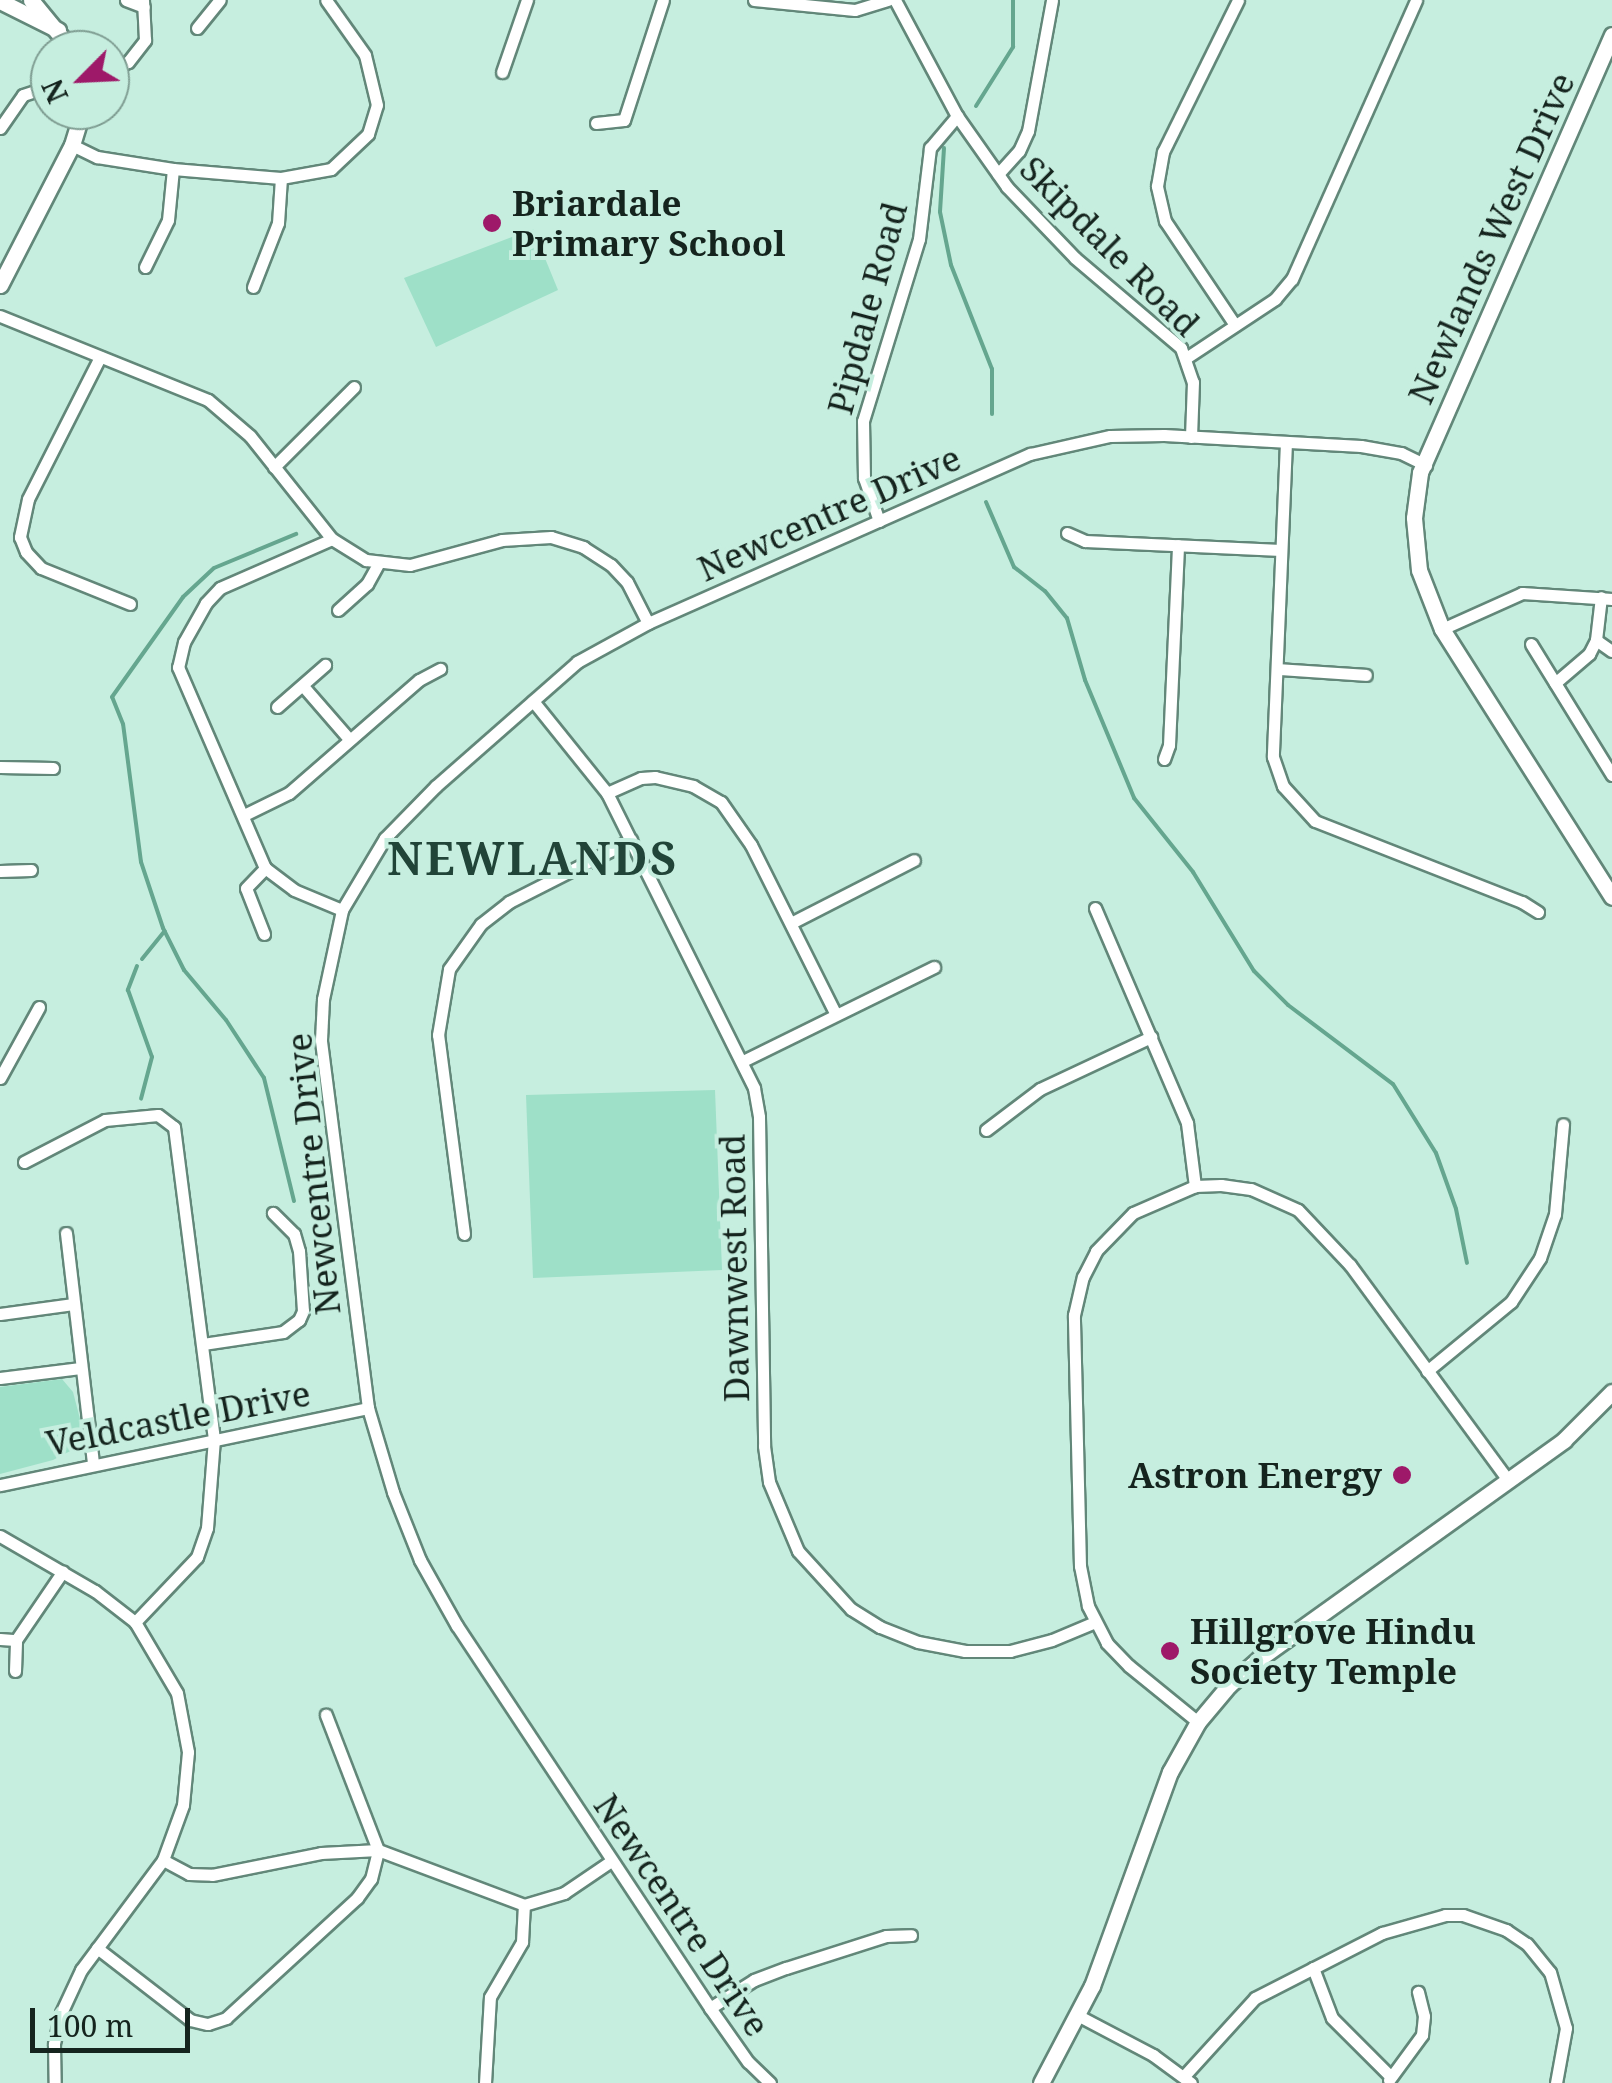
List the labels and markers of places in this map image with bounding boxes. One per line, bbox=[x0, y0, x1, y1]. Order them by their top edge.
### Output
place label: Briardale Primary School bbox=[512, 182, 785, 264]
marker: Briardale Primary School bbox=[481, 212, 503, 234]
place label: Astron Energy bbox=[1128, 1454, 1382, 1496]
marker: Astron Energy bbox=[1391, 1464, 1413, 1486]
place label: Hillgrove Hindu Society Temple bbox=[1190, 1610, 1476, 1692]
marker: Hillgrove Hindu Society Temple bbox=[1159, 1640, 1181, 1662]

